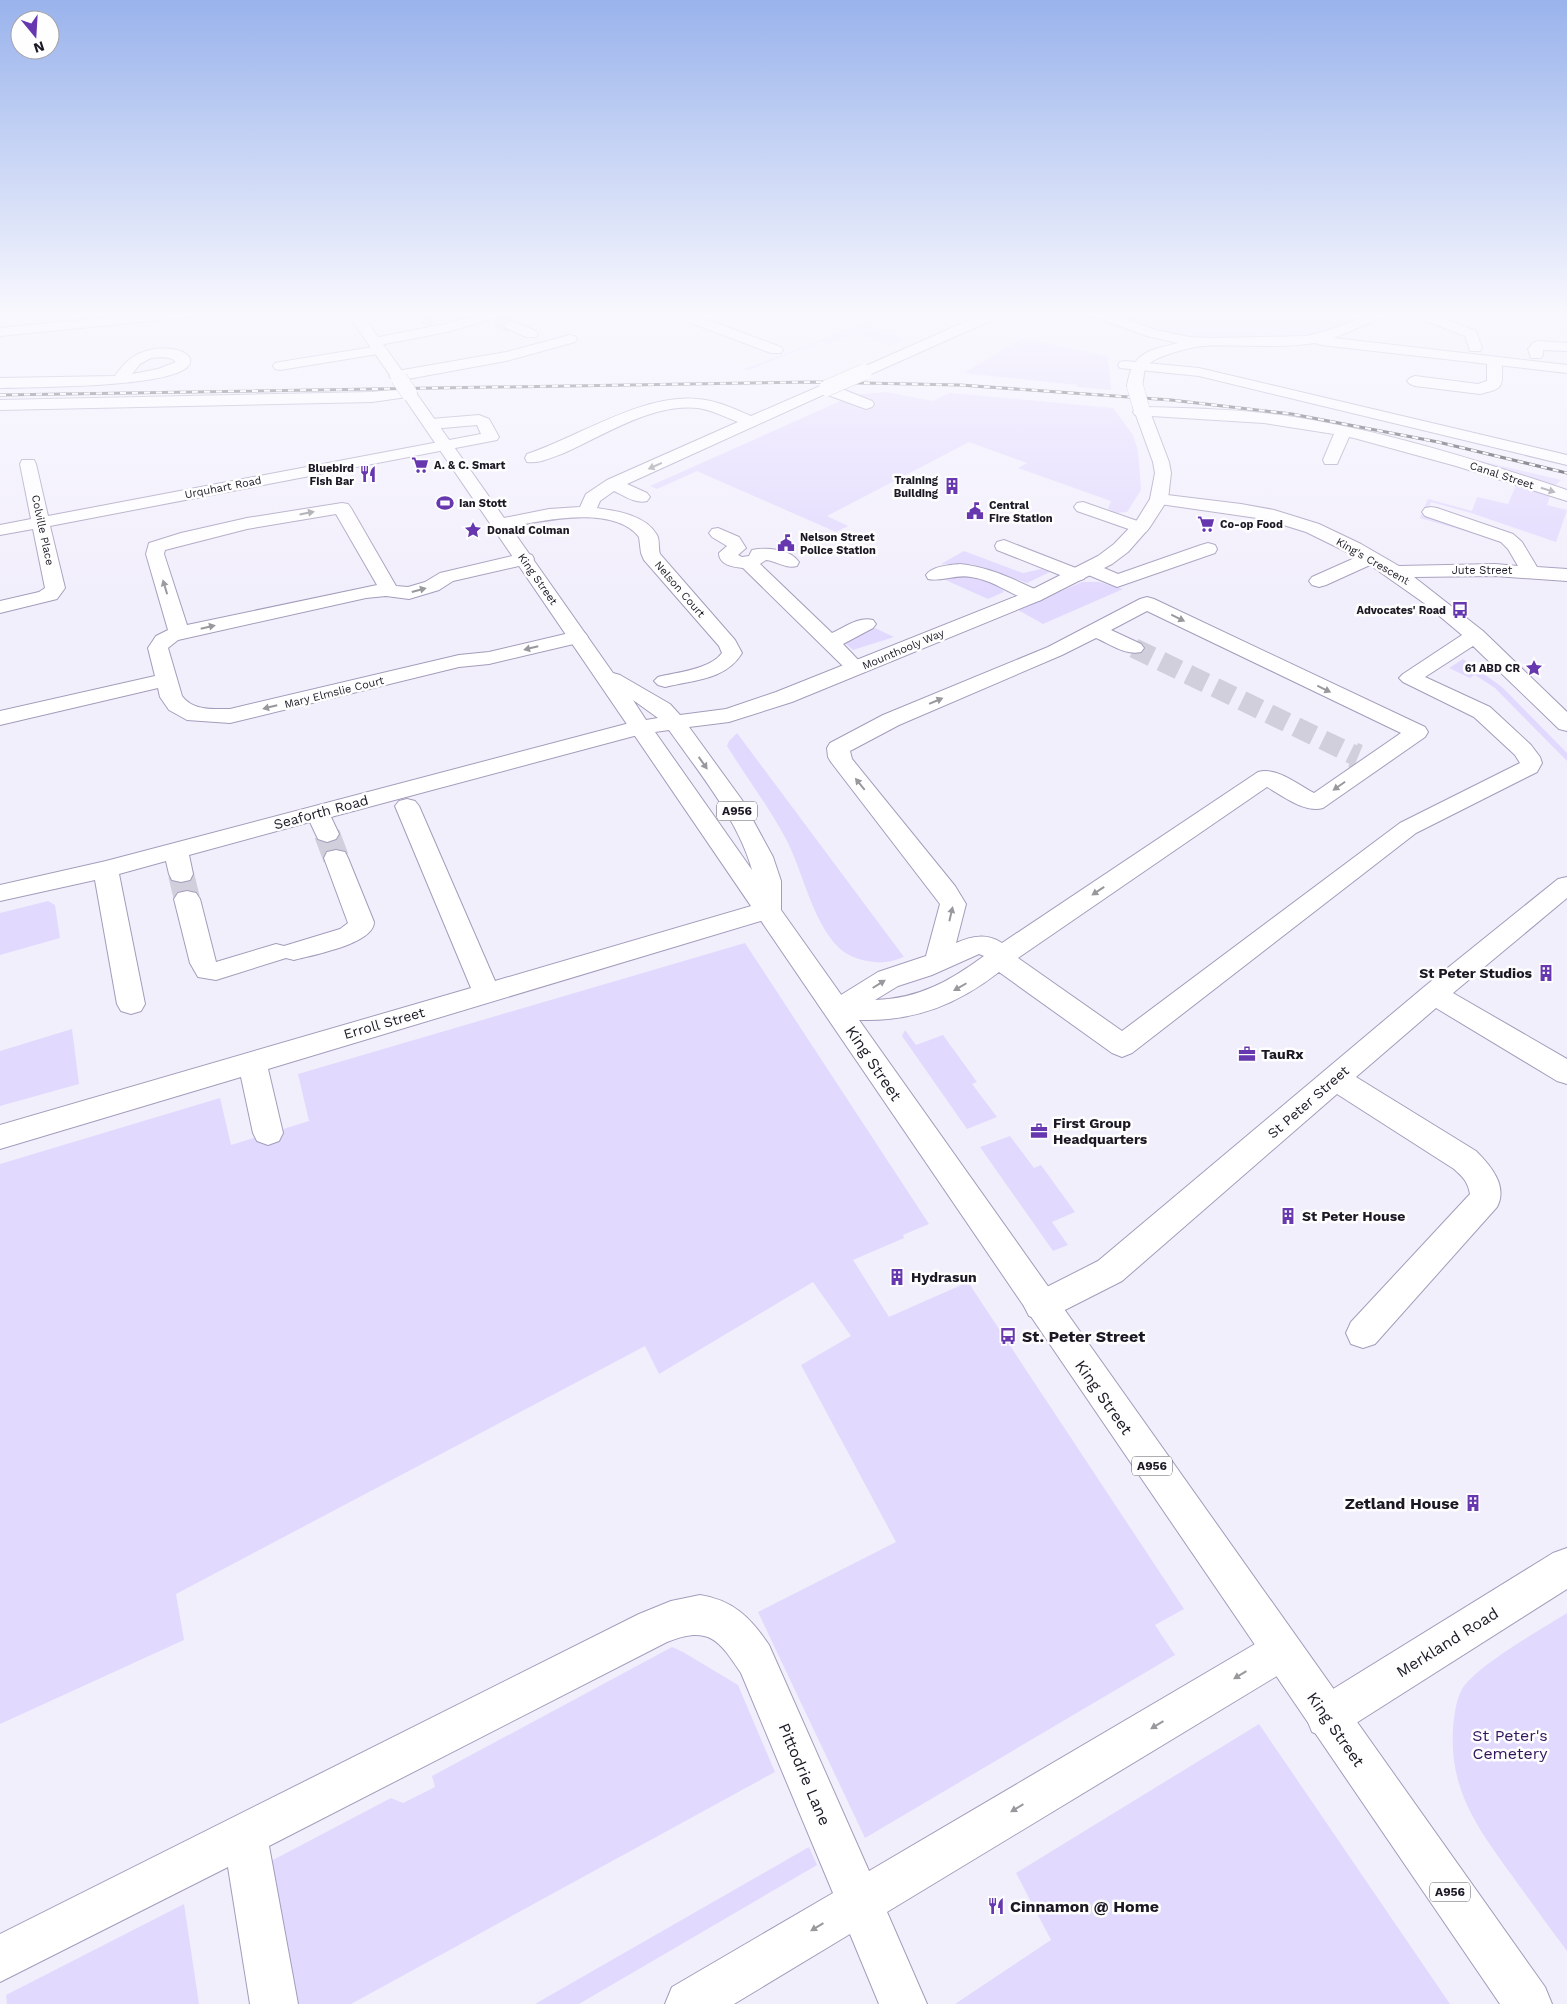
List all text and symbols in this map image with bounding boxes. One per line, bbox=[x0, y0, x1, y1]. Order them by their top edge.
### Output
north arrow bbox=[10, 10, 60, 60]
text: N bbox=[32, 38, 46, 57]
supermarket icon: A. & C. Smart bbox=[410, 455, 430, 475]
place label: A. & C. Smart bbox=[434, 459, 505, 472]
street label: Canal Street bbox=[1468, 459, 1536, 492]
place label: Bluebird Fish Bar bbox=[308, 462, 354, 488]
one-way arrow bbox=[648, 462, 662, 470]
restaurant icon: Bluebird Fish Bar bbox=[358, 464, 378, 484]
street label: Urquhart Road bbox=[184, 474, 263, 501]
place label: Training Building bbox=[894, 474, 939, 500]
building icon: Training Building bbox=[942, 476, 962, 496]
one-way arrow bbox=[1541, 486, 1556, 494]
sports icon: Ian Stott bbox=[435, 493, 455, 513]
street label: Colville Place bbox=[29, 494, 56, 566]
place label: Ian Stott bbox=[459, 497, 507, 510]
place label: Central Fire Station bbox=[989, 499, 1053, 525]
public building icon: Central Fire Station bbox=[965, 501, 985, 521]
one-way arrow bbox=[300, 508, 316, 516]
supermarket icon: Co-op Food bbox=[1196, 514, 1216, 534]
place label: Co-op Food bbox=[1220, 518, 1283, 531]
place icon: Donald Colman bbox=[463, 520, 483, 540]
place label: Donald Colman bbox=[487, 524, 570, 537]
place label: Nelson Street Police Station bbox=[800, 531, 876, 557]
public building icon: Nelson Street Police Station bbox=[776, 533, 796, 553]
street label: King's Crescent bbox=[1334, 535, 1412, 588]
street label: King Street bbox=[515, 551, 560, 608]
street label: Nelson Court bbox=[652, 559, 708, 620]
street label: Jute Street bbox=[1452, 564, 1513, 577]
one-way arrow bbox=[160, 579, 168, 594]
one-way arrow bbox=[411, 586, 426, 594]
bus stop icon: Advocates' Road bbox=[1450, 600, 1470, 620]
place label: Advocates' Road bbox=[1357, 604, 1446, 617]
one-way arrow bbox=[1171, 614, 1185, 622]
one-way arrow bbox=[201, 623, 216, 631]
street label: Mounthooly Way bbox=[860, 626, 946, 673]
one-way arrow bbox=[523, 644, 538, 652]
place icon: 61 ABD CR bbox=[1524, 658, 1544, 678]
place label: 61 ABD CR bbox=[1465, 662, 1520, 675]
street label: Mary Elmslie Court bbox=[283, 674, 386, 711]
one-way arrow bbox=[1317, 685, 1332, 693]
one-way arrow bbox=[929, 696, 943, 704]
one-way arrow bbox=[263, 703, 278, 711]
one-way arrow bbox=[698, 756, 708, 769]
one-way arrow bbox=[854, 778, 865, 791]
one-way arrow bbox=[1332, 781, 1346, 791]
street label: Seaforth Road bbox=[272, 792, 370, 832]
road number: A956 bbox=[717, 801, 757, 820]
one-way arrow bbox=[1091, 886, 1104, 896]
one-way arrow bbox=[947, 907, 955, 922]
building icon: St Peter Studios bbox=[1536, 963, 1556, 983]
place label: St Peter Studios bbox=[1419, 965, 1533, 981]
one-way arrow bbox=[873, 980, 886, 989]
one-way arrow bbox=[953, 983, 967, 992]
street label: Erroll Street bbox=[342, 1004, 426, 1042]
street label: King Street bbox=[841, 1022, 906, 1105]
office icon: TauRx bbox=[1237, 1044, 1257, 1064]
place label: TauRx bbox=[1261, 1046, 1304, 1062]
street label: St Peter Street bbox=[1264, 1062, 1352, 1142]
place label: First Group Headquarters bbox=[1053, 1115, 1148, 1147]
office icon: First Group Headquarters bbox=[1029, 1121, 1049, 1141]
building icon: St Peter House bbox=[1278, 1206, 1298, 1226]
place label: St Peter House bbox=[1302, 1208, 1405, 1224]
building icon: Hydrasun bbox=[887, 1267, 907, 1287]
place label: Hydrasun bbox=[911, 1269, 977, 1285]
bus stop icon: St. Peter Street bbox=[998, 1326, 1018, 1346]
place label: St. Peter Street bbox=[1022, 1327, 1145, 1346]
street label: King Street bbox=[1071, 1356, 1136, 1439]
road number: A956 bbox=[1132, 1456, 1172, 1475]
building icon: Zetland House bbox=[1463, 1493, 1483, 1513]
place label: Zetland House bbox=[1345, 1494, 1459, 1513]
street label: Merkland Road bbox=[1393, 1603, 1502, 1681]
one-way arrow bbox=[1233, 1671, 1246, 1680]
street label: King Street bbox=[1303, 1688, 1368, 1771]
street label: Pittodrie Lane bbox=[774, 1720, 835, 1828]
one-way arrow bbox=[1150, 1720, 1163, 1729]
park label: St Peter's Cemetery bbox=[1472, 1726, 1548, 1763]
one-way arrow bbox=[1010, 1803, 1023, 1812]
road number: A956 bbox=[1430, 1882, 1470, 1901]
restaurant icon: Cinnamon @ Home bbox=[986, 1896, 1006, 1916]
place label: Cinnamon @ Home bbox=[1010, 1897, 1159, 1916]
one-way arrow bbox=[811, 1923, 824, 1932]

